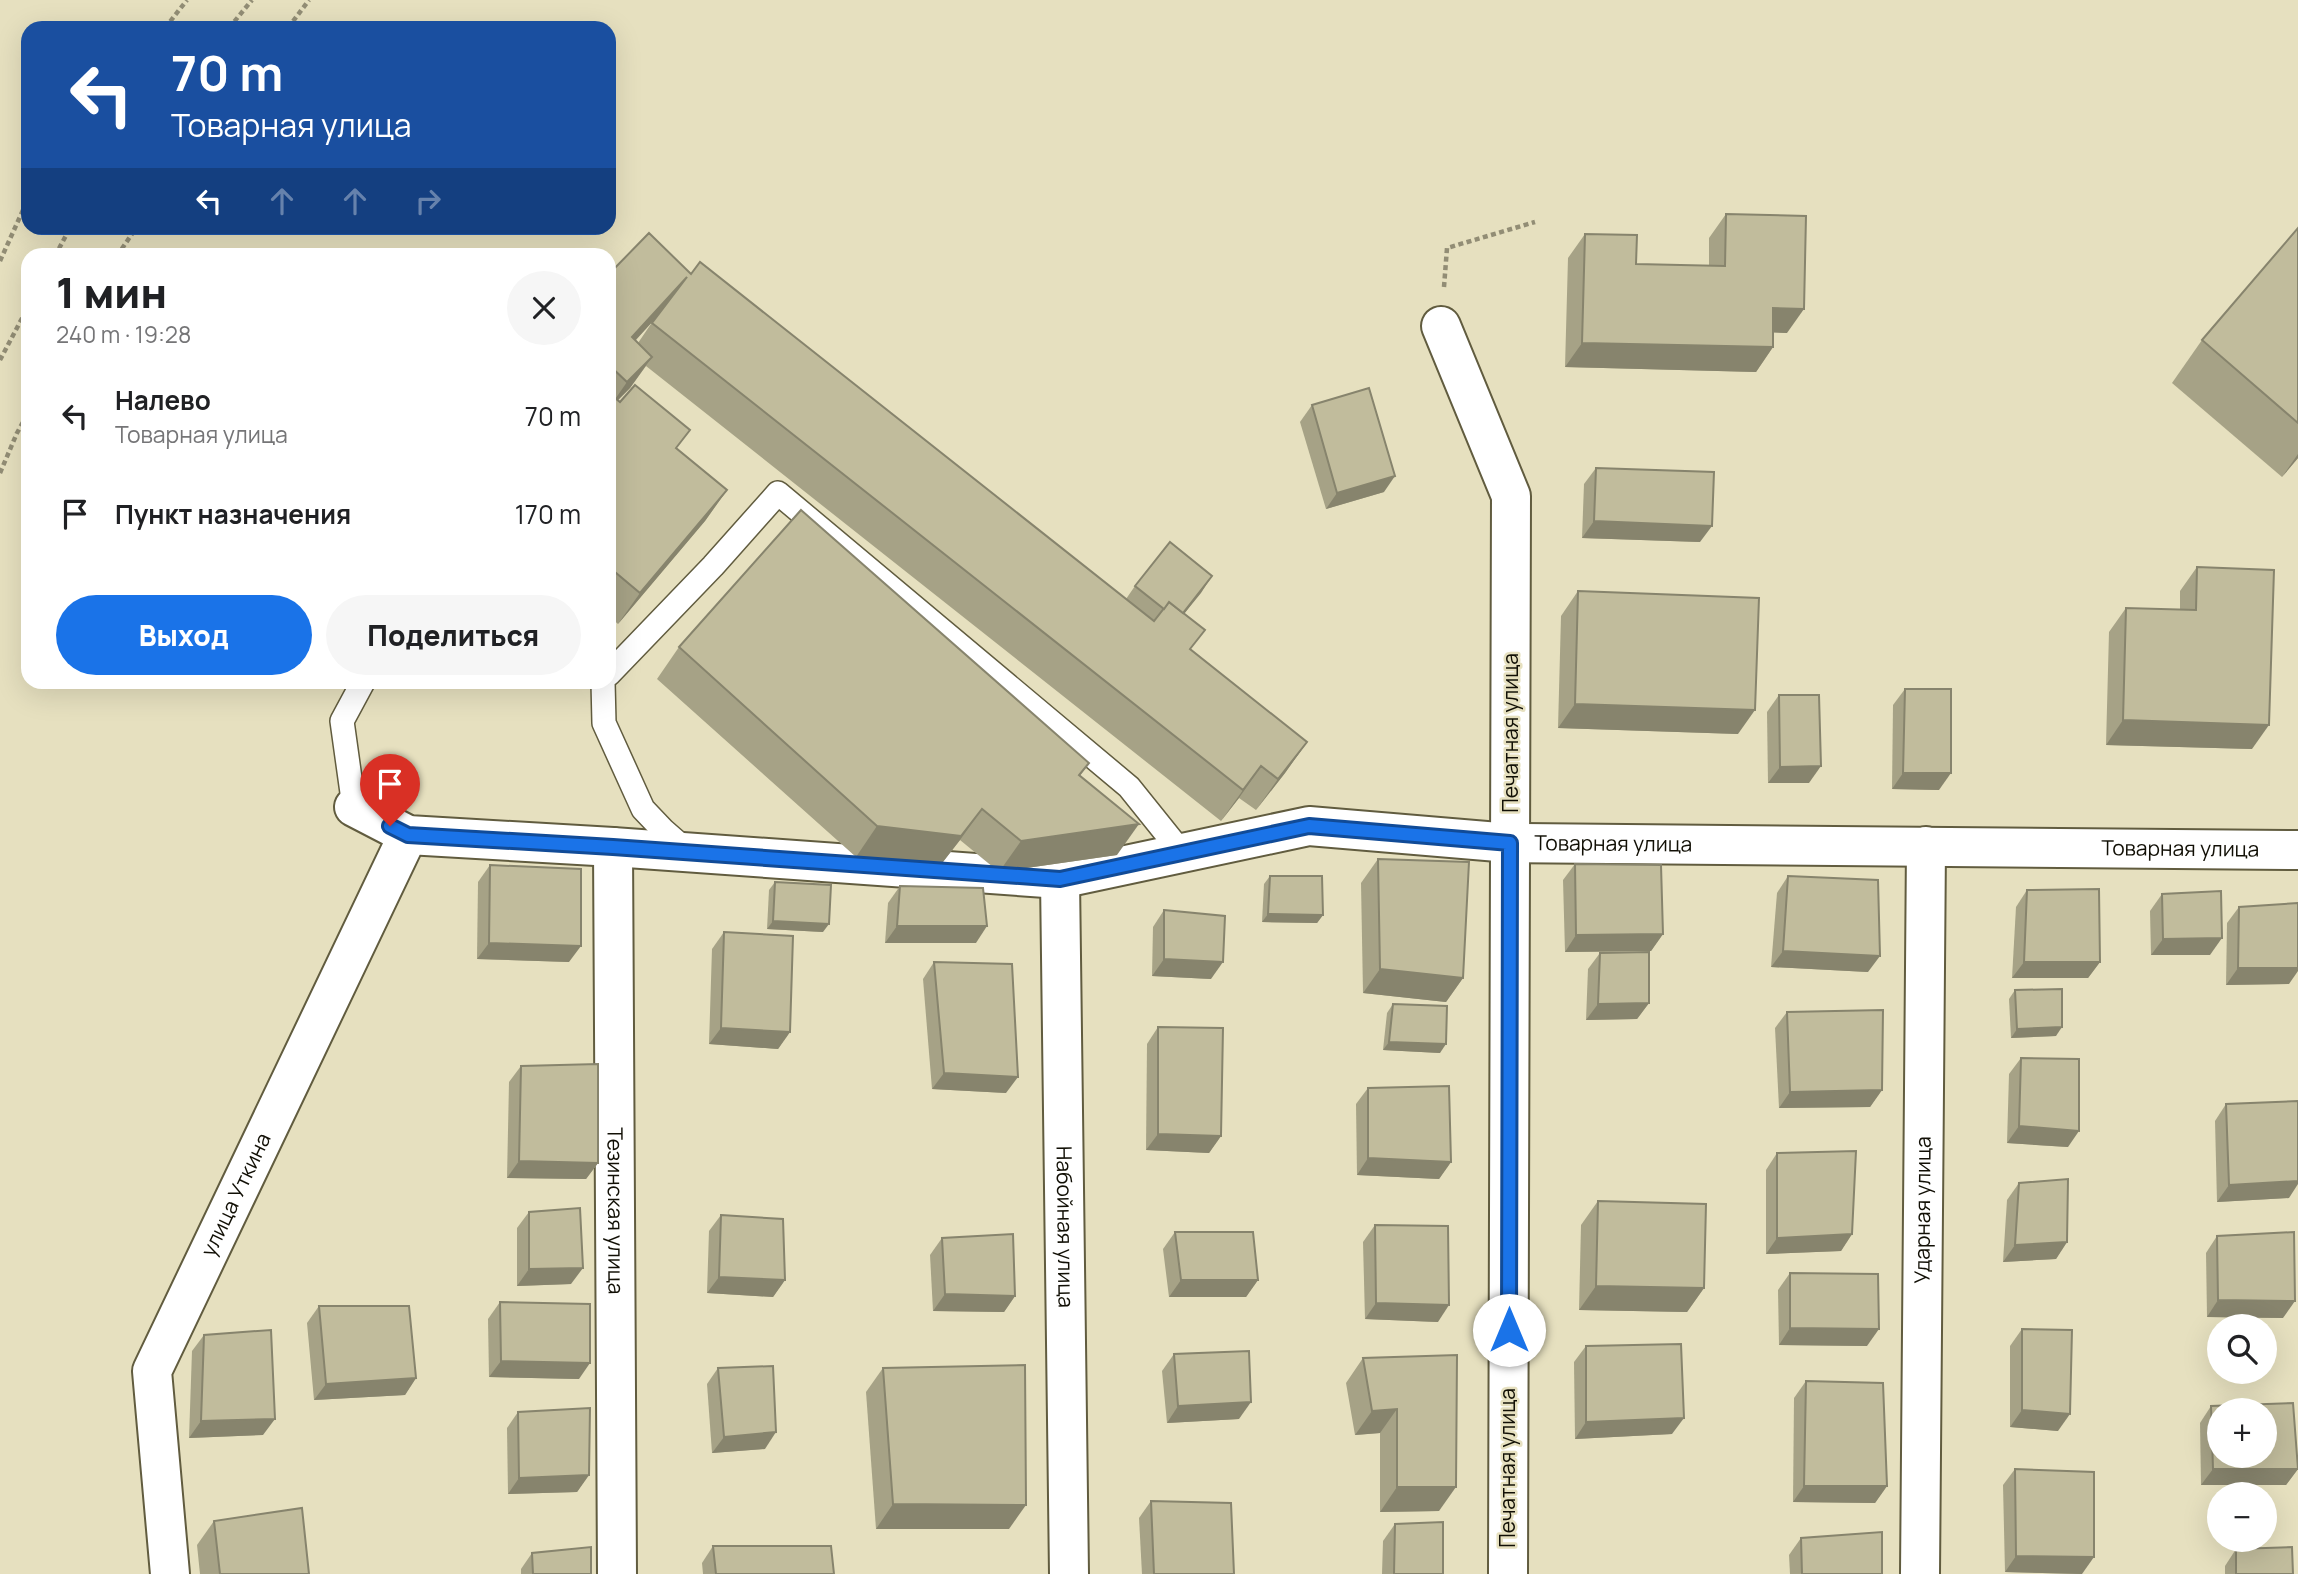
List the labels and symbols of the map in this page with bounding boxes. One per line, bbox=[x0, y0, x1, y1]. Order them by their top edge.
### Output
street label: Печатная улица bbox=[1496, 653, 1524, 813]
pin bbox=[360, 754, 420, 826]
street label: Товарная улица bbox=[1534, 828, 1692, 858]
street label: Товарная улица bbox=[2101, 833, 2259, 863]
street label: Тезинская улица bbox=[602, 1127, 630, 1294]
street label: улица Уткина bbox=[194, 1128, 277, 1261]
street label: Ударная улица bbox=[1907, 1136, 1937, 1284]
street label: Набойная улица bbox=[1050, 1146, 1081, 1308]
position arrow bbox=[1472, 1293, 1546, 1367]
street label: Печатная улица bbox=[1493, 1388, 1521, 1548]

